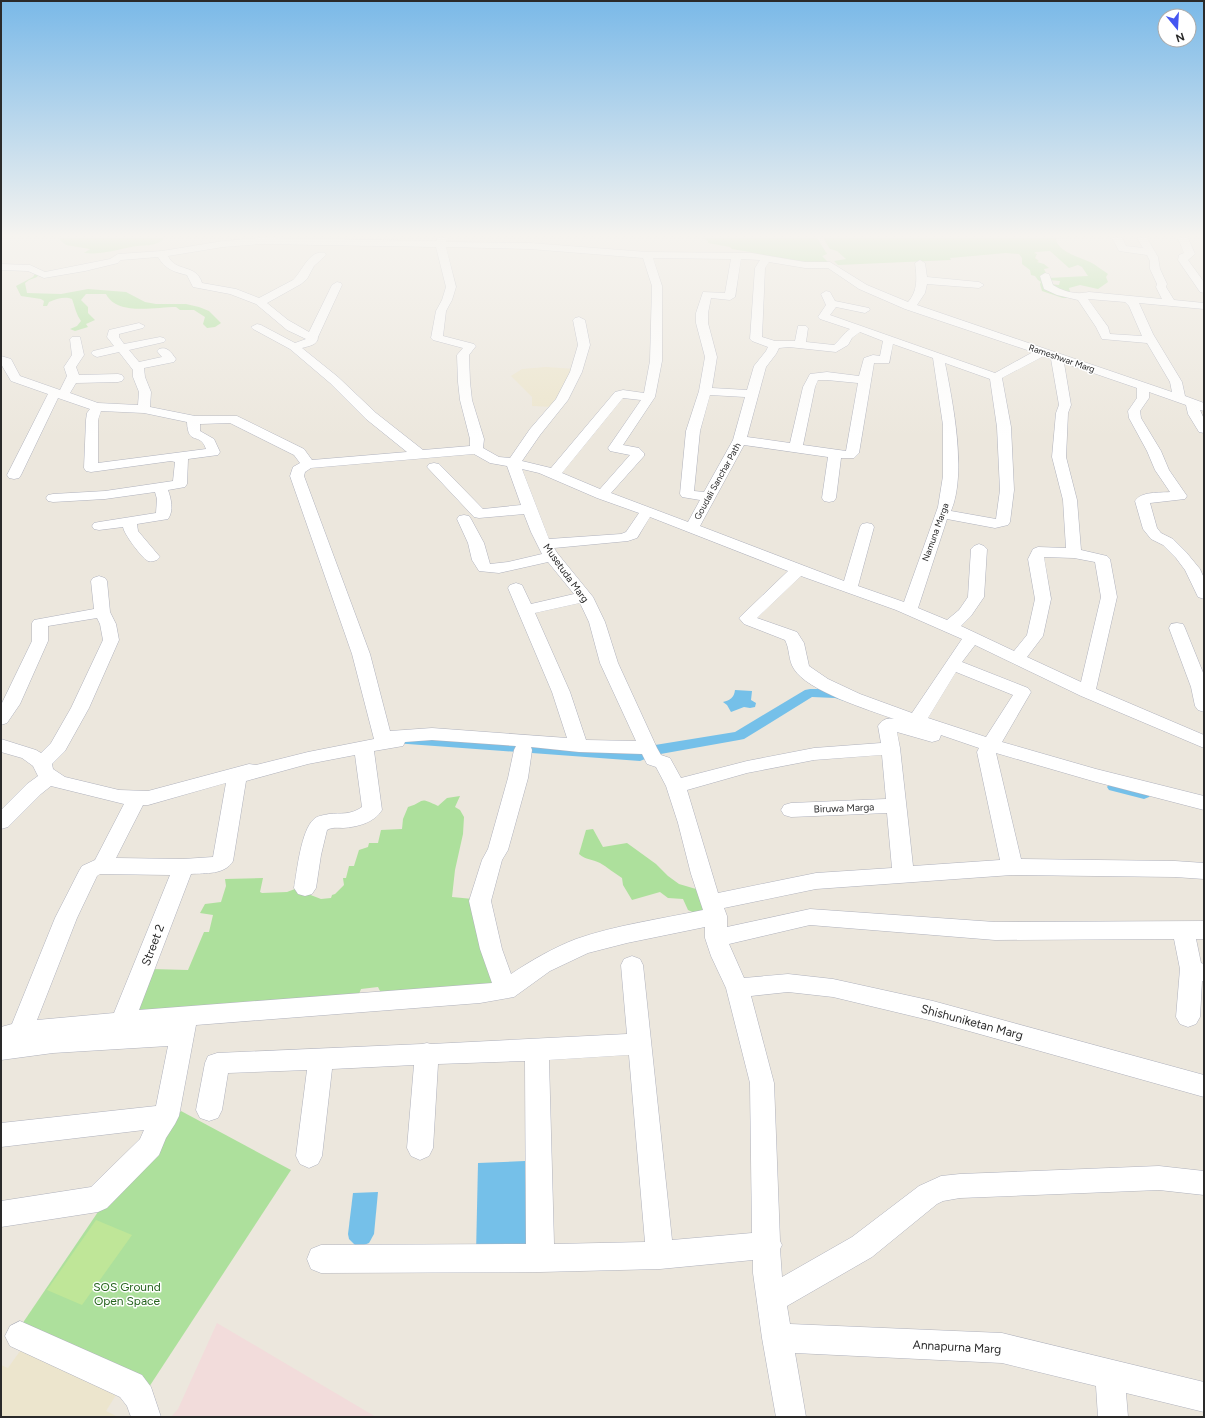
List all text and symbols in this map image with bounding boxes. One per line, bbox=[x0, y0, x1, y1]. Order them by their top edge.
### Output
north arrow bbox=[1157, 8, 1197, 48]
text: N bbox=[1174, 30, 1186, 45]
street label: Rameshwar Marg bbox=[1027, 342, 1097, 374]
street label: Goudali Sanchar Path bbox=[691, 441, 743, 521]
street label: Namuna Marga bbox=[919, 501, 951, 563]
street label: Musetuda Marg bbox=[540, 541, 592, 605]
street label: Biruwa Marga bbox=[813, 800, 875, 816]
street label: Street 2 bbox=[139, 922, 167, 968]
street label: Shishuniketan Marg bbox=[919, 1002, 1025, 1042]
park label: SOS Ground Open Space bbox=[93, 1280, 161, 1308]
street label: Annapurna Marg bbox=[912, 1338, 1002, 1356]

